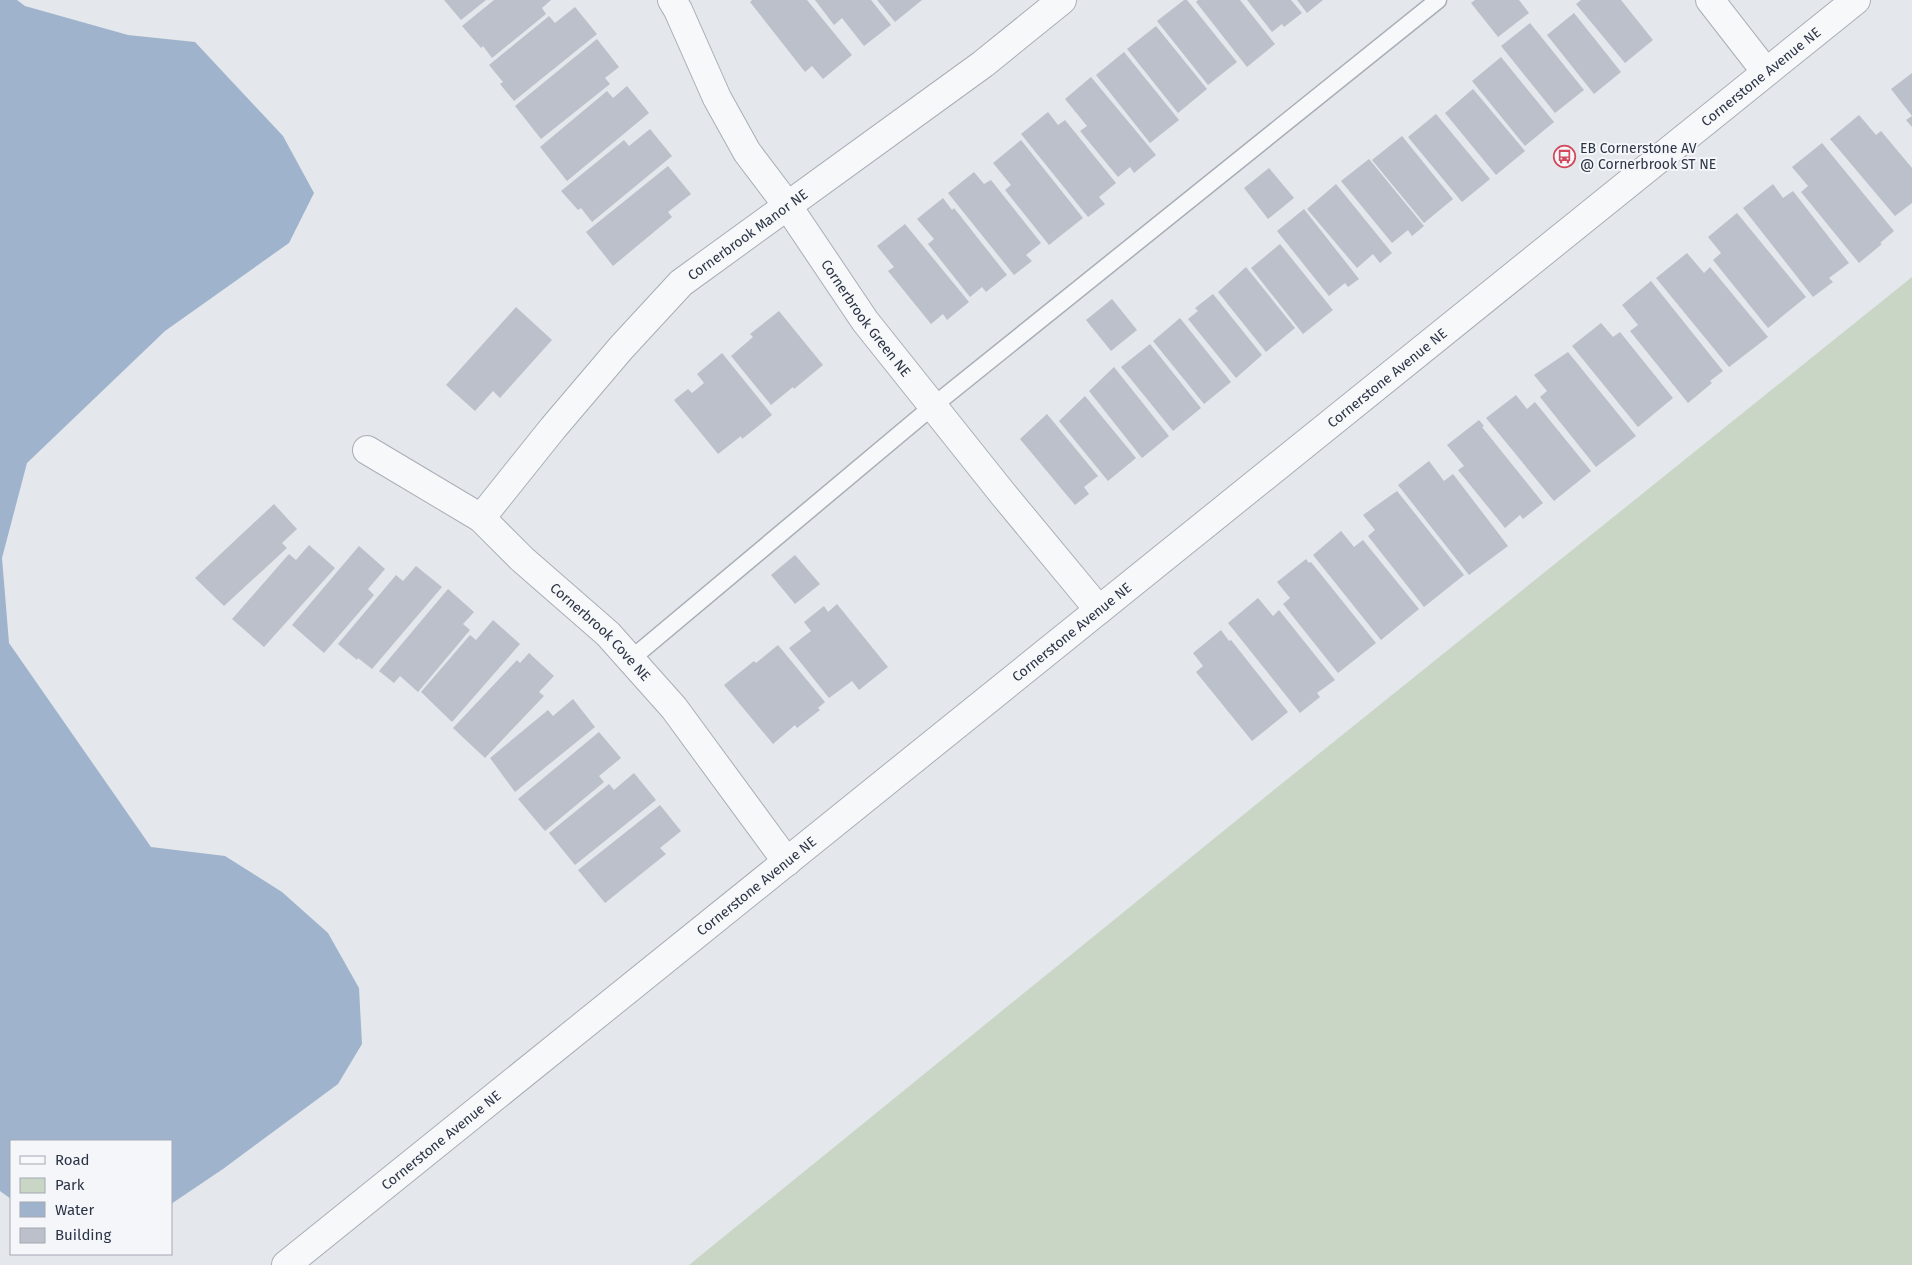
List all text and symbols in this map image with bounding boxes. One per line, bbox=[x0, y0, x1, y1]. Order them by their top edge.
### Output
street label: Cornerstone Avenue NE bbox=[1698, 23, 1824, 130]
place label: EB Cornerstone AV @ Cornerbrook ST NE bbox=[1580, 140, 1716, 173]
bus stop icon: EB Cornerstone AV @ Cornerbrook ST NE bbox=[1552, 144, 1576, 168]
street label: Cornerbrook Manor NE bbox=[684, 186, 811, 284]
street label: Cornerbrook Green NE bbox=[818, 256, 914, 380]
street label: Cornerstone Avenue NE bbox=[1324, 325, 1450, 431]
street label: Cornerbrook Cove NE bbox=[547, 579, 654, 685]
street label: Cornerstone Avenue NE bbox=[1008, 579, 1135, 685]
street label: Cornerstone Avenue NE bbox=[693, 833, 820, 939]
street label: Cornerstone Avenue NE bbox=[378, 1087, 504, 1193]
legend bbox=[10, 1140, 172, 1255]
text: Road bbox=[55, 1151, 90, 1169]
text: Park bbox=[55, 1176, 85, 1194]
text: Water bbox=[55, 1201, 94, 1219]
text: Building bbox=[55, 1226, 111, 1244]

